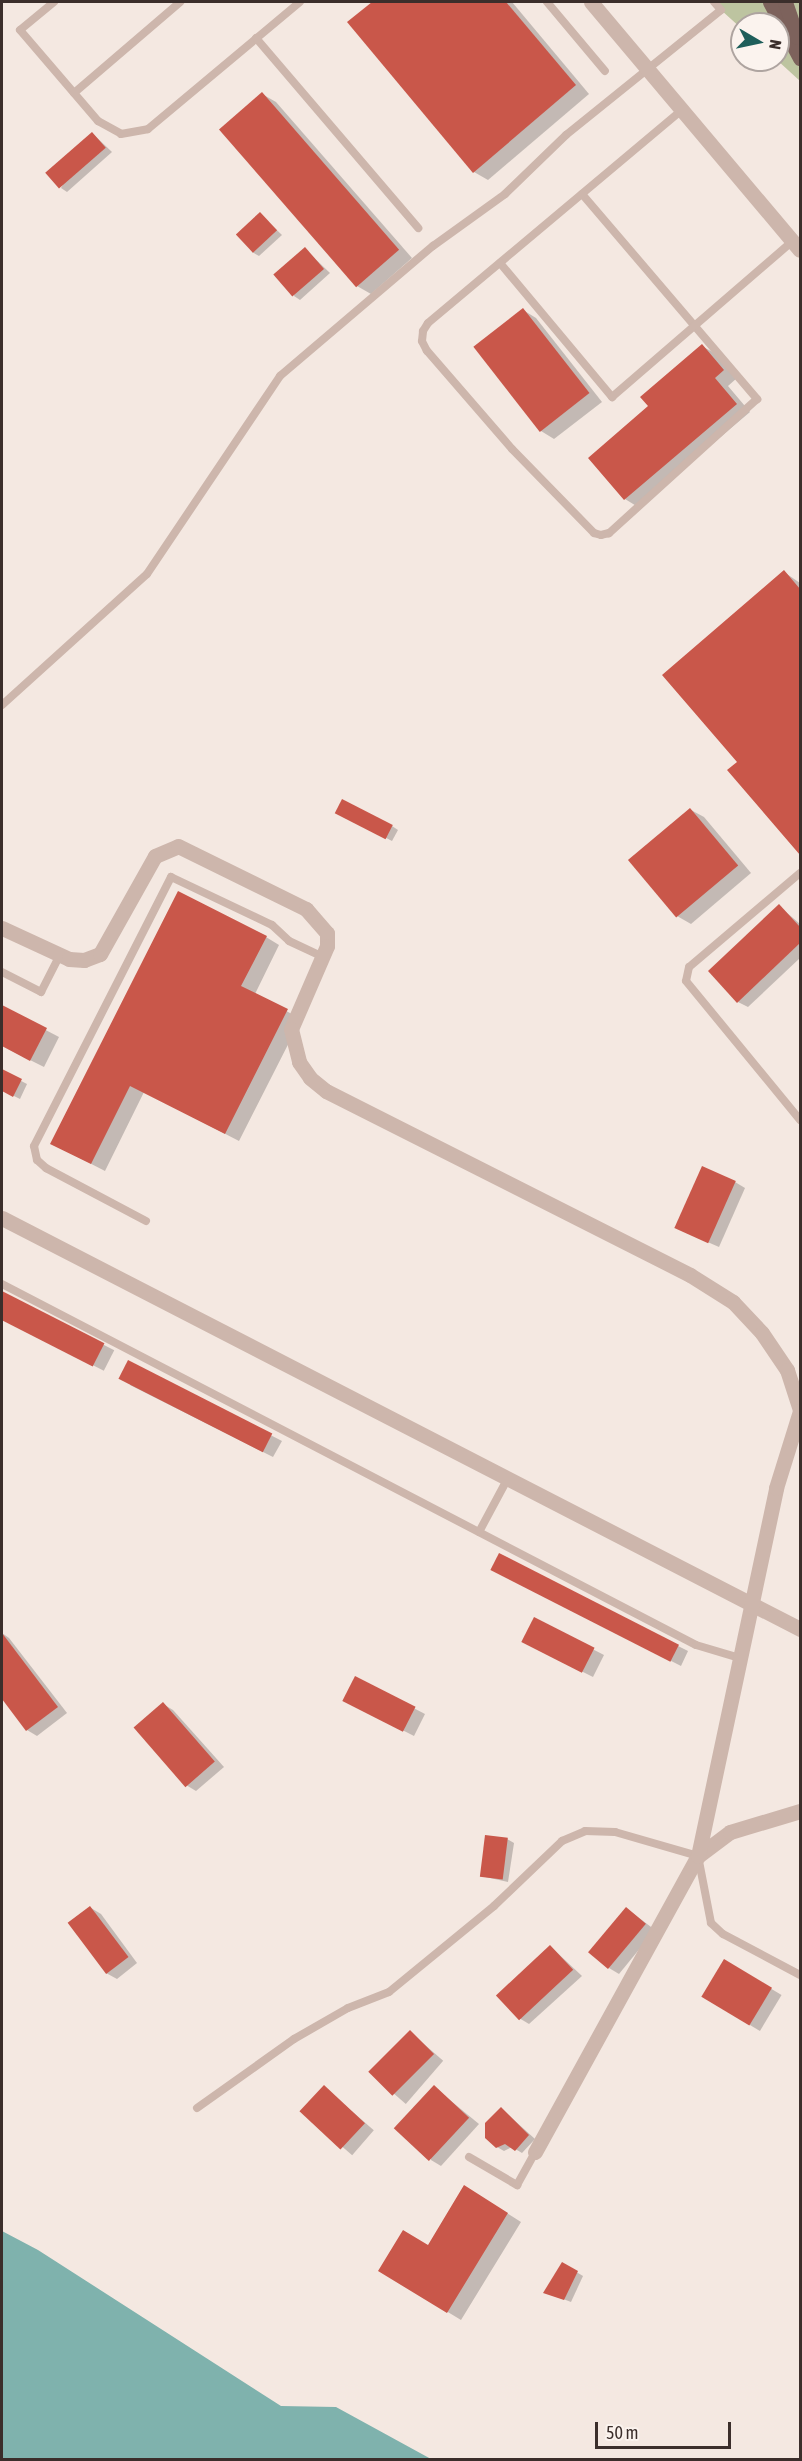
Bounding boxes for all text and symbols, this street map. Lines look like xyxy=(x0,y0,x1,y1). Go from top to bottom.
north arrow xyxy=(730,12,790,72)
text: N xyxy=(766,38,785,51)
scale bar xyxy=(598,2410,734,2448)
text: 50 m xyxy=(606,2422,638,2443)

